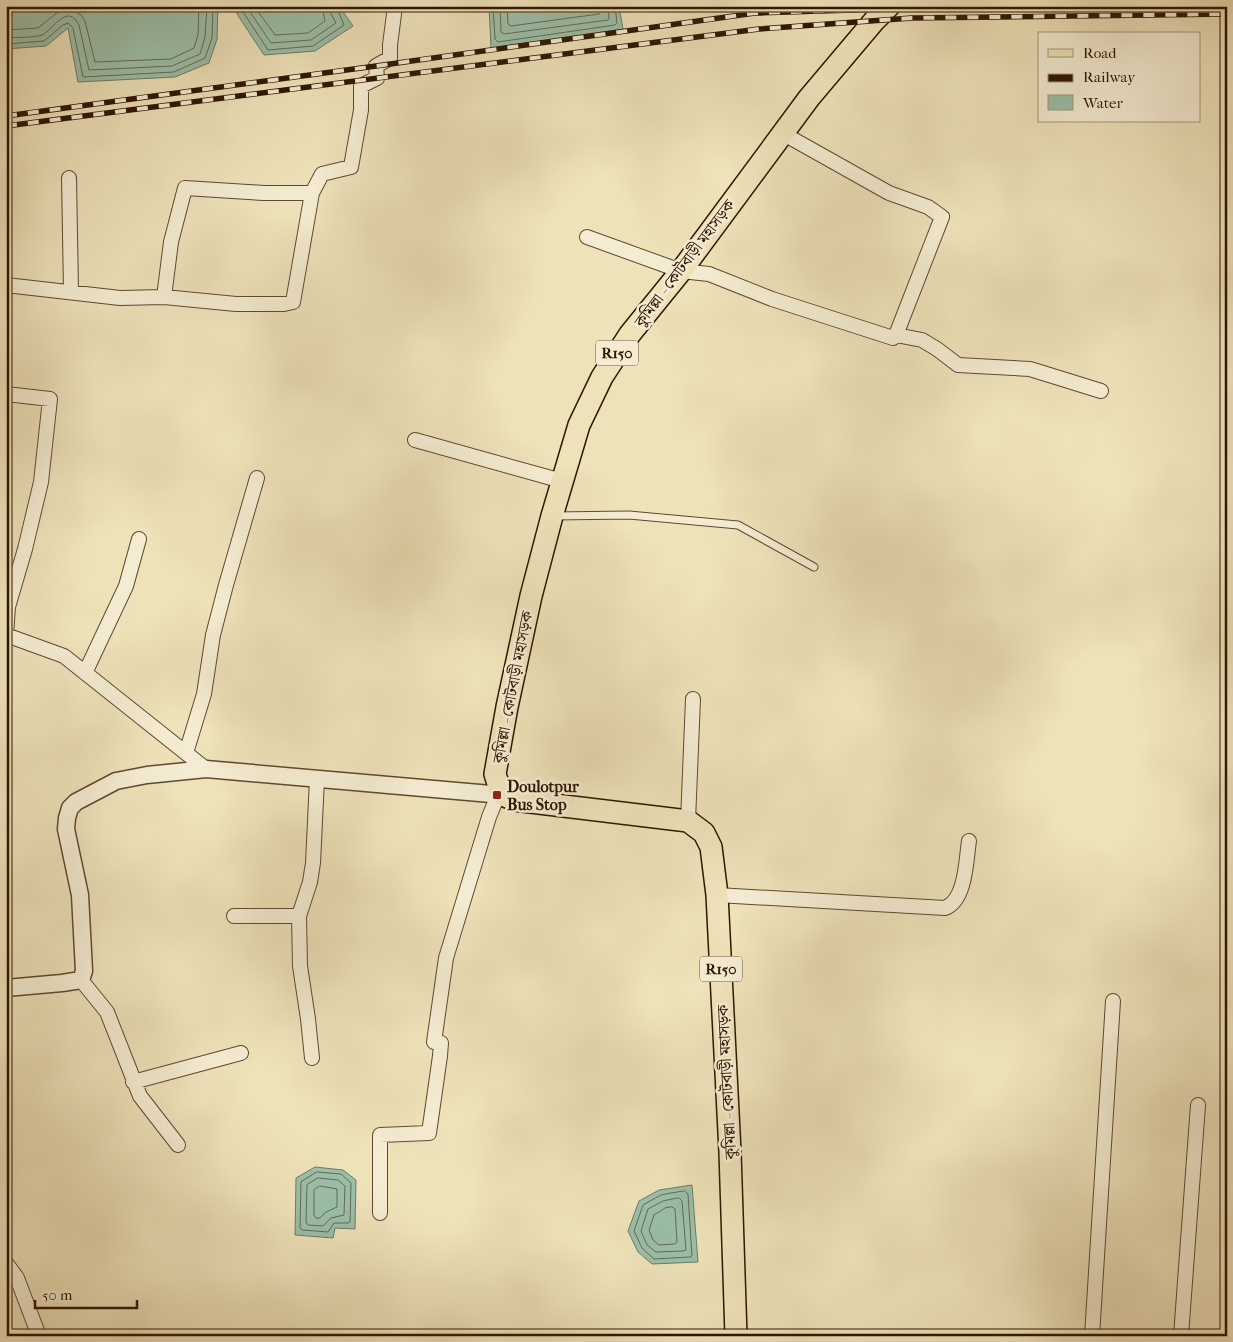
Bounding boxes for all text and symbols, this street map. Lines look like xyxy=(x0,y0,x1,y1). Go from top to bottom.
legend xyxy=(1038,32,1200,122)
text: Road xyxy=(1083,44,1117,62)
text: Railway xyxy=(1083,68,1136,86)
text: Water xyxy=(1082,94,1123,112)
street label: কুমিল্লা - কোটবাড়ী মহাসড়ক xyxy=(630,195,739,332)
road number: R150 xyxy=(596,340,638,366)
street label: কুমিল্লা - কোটবাড়ী মহাসড়ক xyxy=(488,609,537,766)
place label: Doulotpur Bus Stop xyxy=(507,777,580,815)
marker: Doulotpur Bus Stop xyxy=(491,789,503,801)
road number: R150 xyxy=(700,956,742,982)
street label: কুমিল্লা - কোটবাড়ী মহাসড়ক xyxy=(713,1004,741,1161)
scale bar xyxy=(35,1277,138,1309)
text: 50 m xyxy=(42,1286,73,1304)

